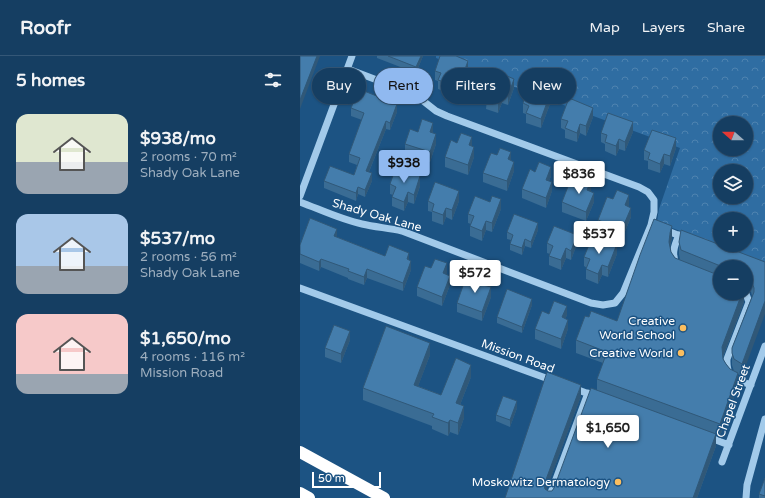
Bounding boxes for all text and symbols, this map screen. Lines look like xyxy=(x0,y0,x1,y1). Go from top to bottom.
text: Roofr xyxy=(20,17,71,39)
text: Map xyxy=(590,19,620,36)
text: Layers xyxy=(642,19,685,36)
text: Share xyxy=(707,19,745,36)
chip: Buy xyxy=(312,68,366,104)
chip: Rent xyxy=(374,68,433,104)
chip: Filters xyxy=(441,68,510,104)
chip: New xyxy=(518,68,576,104)
icon: filters xyxy=(262,69,284,91)
text: 5 homes xyxy=(16,70,85,91)
north arrow xyxy=(713,116,753,156)
map controls xyxy=(713,116,753,300)
text: $938/mo xyxy=(140,128,216,149)
icon: home xyxy=(48,130,96,178)
text: 2 rooms · 70 m² xyxy=(140,149,237,165)
pin: $938 xyxy=(380,150,428,184)
text: $938 xyxy=(388,155,420,171)
pin: $836 xyxy=(555,161,603,195)
button: layers xyxy=(713,164,753,204)
text: Shady Oak Lane xyxy=(140,165,240,181)
text: $836 xyxy=(563,166,595,182)
street label: Shady Oak Lane xyxy=(331,196,423,235)
button: + xyxy=(713,212,753,252)
pin: $537 xyxy=(575,221,623,255)
text: $537 xyxy=(583,226,615,242)
text: $537/mo xyxy=(140,228,215,249)
icon: home xyxy=(48,230,96,278)
text: 2 rooms · 56 m² xyxy=(140,249,237,265)
pin: $572 xyxy=(451,260,499,294)
button: − xyxy=(713,260,753,300)
text: Shady Oak Lane xyxy=(140,265,240,281)
text: $572 xyxy=(459,265,491,281)
place label: Creative World School xyxy=(599,314,675,342)
marker: Creative World School xyxy=(678,323,688,333)
text: $1,650/mo xyxy=(140,328,231,349)
icon: home xyxy=(48,330,96,378)
street label: Mission Road xyxy=(479,336,557,376)
place label: Creative World xyxy=(589,346,673,360)
marker: Creative World xyxy=(676,348,686,358)
text: 4 rooms · 116 m² xyxy=(140,349,245,365)
street label: Chapel Street xyxy=(713,362,753,440)
text: Mission Road xyxy=(140,365,223,381)
pin: $1,650 xyxy=(575,415,641,449)
text: $1,650 xyxy=(586,420,630,436)
scale bar xyxy=(312,470,381,489)
text: 50 m xyxy=(318,472,345,485)
place label: Moskowitz Dermatology xyxy=(472,475,611,489)
marker: Moskowitz Dermatology xyxy=(613,477,623,487)

